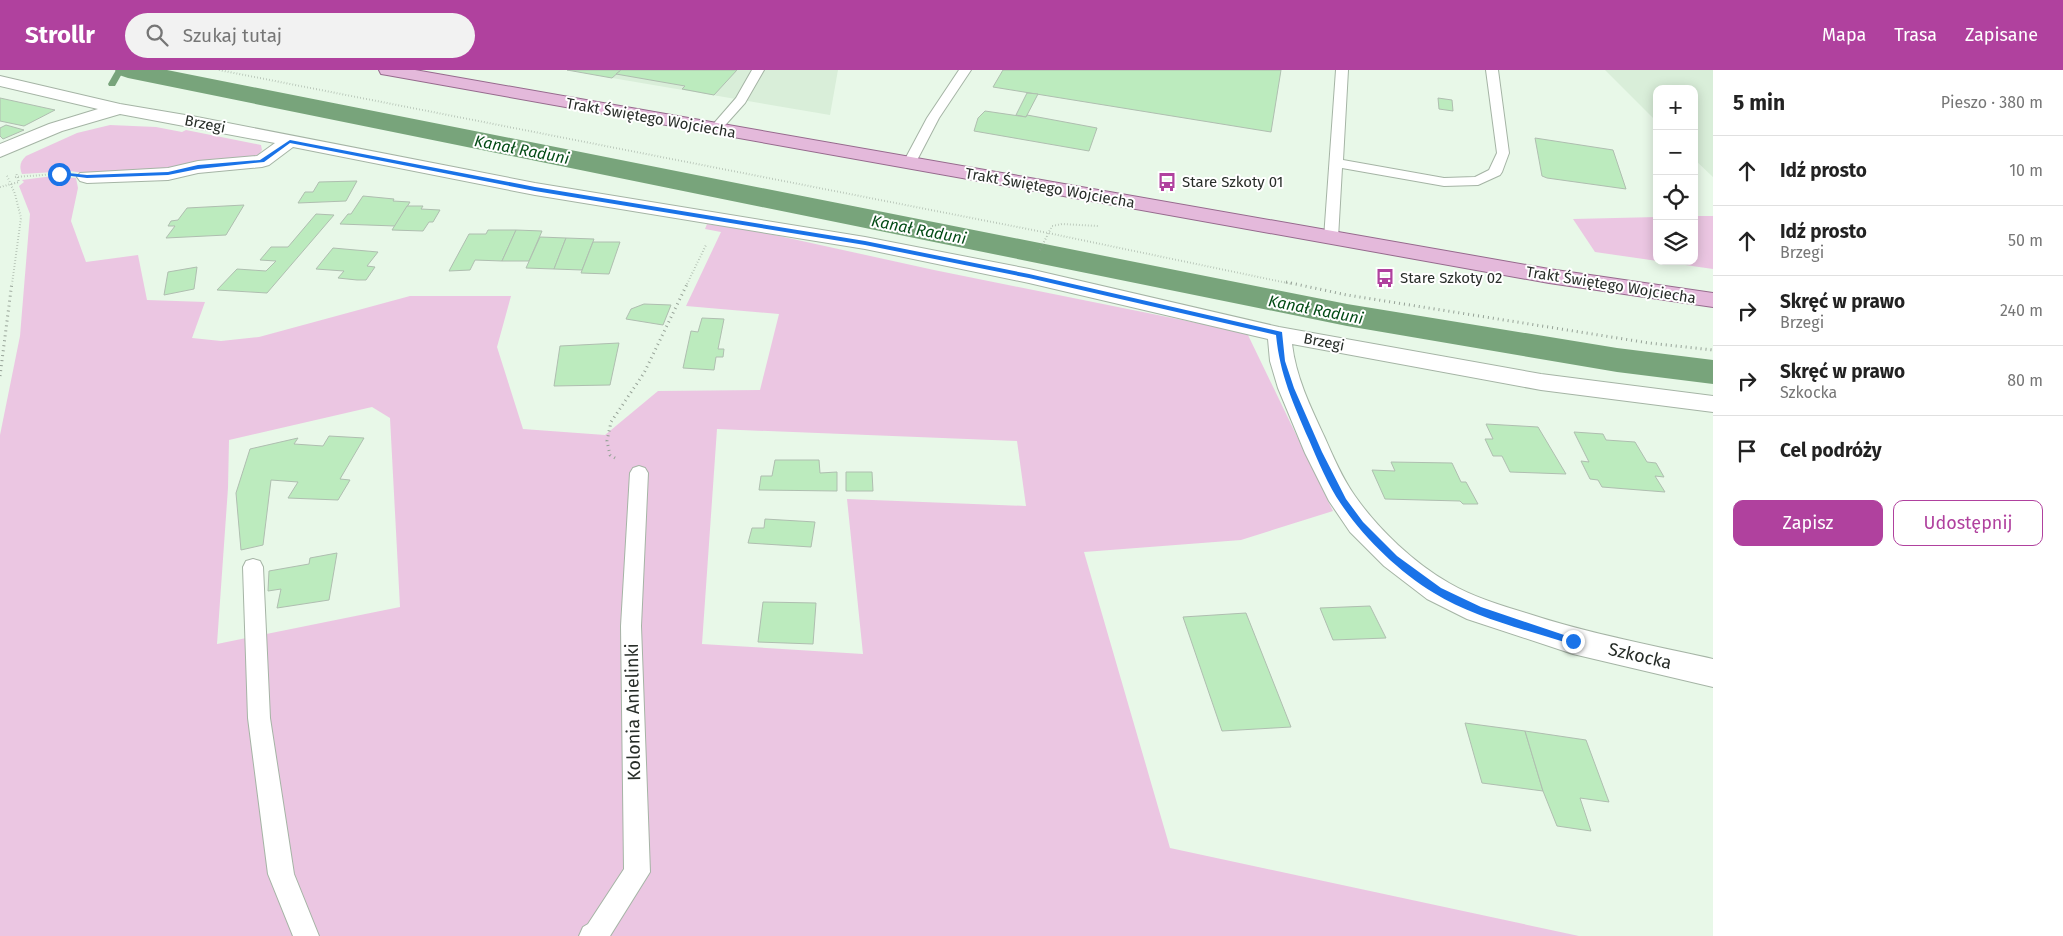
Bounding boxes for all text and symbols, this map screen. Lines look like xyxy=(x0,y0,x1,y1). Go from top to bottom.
search box xyxy=(125,13,475,58)
text: Strollr xyxy=(25,21,95,49)
icon: search xyxy=(143,21,171,49)
text: Szukaj tutaj xyxy=(183,24,282,47)
text: Mapa xyxy=(1822,24,1866,46)
text: Trasa xyxy=(1894,24,1937,46)
text: Zapisane xyxy=(1965,24,2038,46)
map controls xyxy=(1653,85,1698,265)
button: + xyxy=(1653,85,1698,130)
text: 5 min xyxy=(1733,90,1785,116)
text: Pieszo · 380 m xyxy=(1941,93,2043,112)
street label: Trakt Świętego Wojciecha xyxy=(565,94,737,142)
street label: Brzegi xyxy=(183,111,227,137)
button: − xyxy=(1653,130,1698,175)
water label: Kanał Raduni xyxy=(473,131,571,168)
icon: ahead xyxy=(1733,157,1761,185)
text: Idź prosto xyxy=(1780,159,1867,182)
text: 10 m xyxy=(2009,161,2043,180)
route start xyxy=(48,163,71,186)
street label: Trakt Świętego Wojciecha xyxy=(964,164,1136,212)
bus stop icon: Stare Szkoty 01 xyxy=(1156,171,1178,193)
place label: Stare Szkoty 01 xyxy=(1182,173,1283,191)
button: locate xyxy=(1653,175,1698,220)
water label: Kanał Raduni xyxy=(870,211,968,248)
button: layers xyxy=(1653,220,1698,265)
text: Idź prosto xyxy=(1780,220,1867,243)
icon: ahead xyxy=(1733,227,1761,255)
text: 50 m xyxy=(2008,231,2043,250)
text: Brzegi xyxy=(1780,243,1824,262)
street label: Trakt Świętego Wojciecha xyxy=(1525,263,1697,307)
bus stop icon: Stare Szkoty 02 xyxy=(1374,267,1396,289)
place label: Stare Szkoty 02 xyxy=(1400,269,1502,287)
text: Skręć w prawo xyxy=(1780,290,1905,313)
water label: Kanał Raduni xyxy=(1267,291,1365,328)
icon: right xyxy=(1733,297,1761,325)
text: 240 m xyxy=(2000,301,2043,320)
text: Brzegi xyxy=(1780,313,1824,332)
street label: Brzegi xyxy=(1302,329,1346,355)
text: Skręć w prawo xyxy=(1780,360,1905,383)
icon: right xyxy=(1733,367,1761,395)
text: 80 m xyxy=(2007,371,2043,390)
text: Szkocka xyxy=(1780,383,1837,402)
icon: arrive xyxy=(1733,437,1761,465)
text: Cel podróży xyxy=(1780,439,1882,462)
button: Zapisz xyxy=(1733,500,1883,546)
button: Udostępnij xyxy=(1893,500,2043,546)
route end xyxy=(1562,630,1585,653)
street label: Szkocka xyxy=(1606,638,1674,674)
street label: Kolonia Anielinki xyxy=(621,643,645,781)

